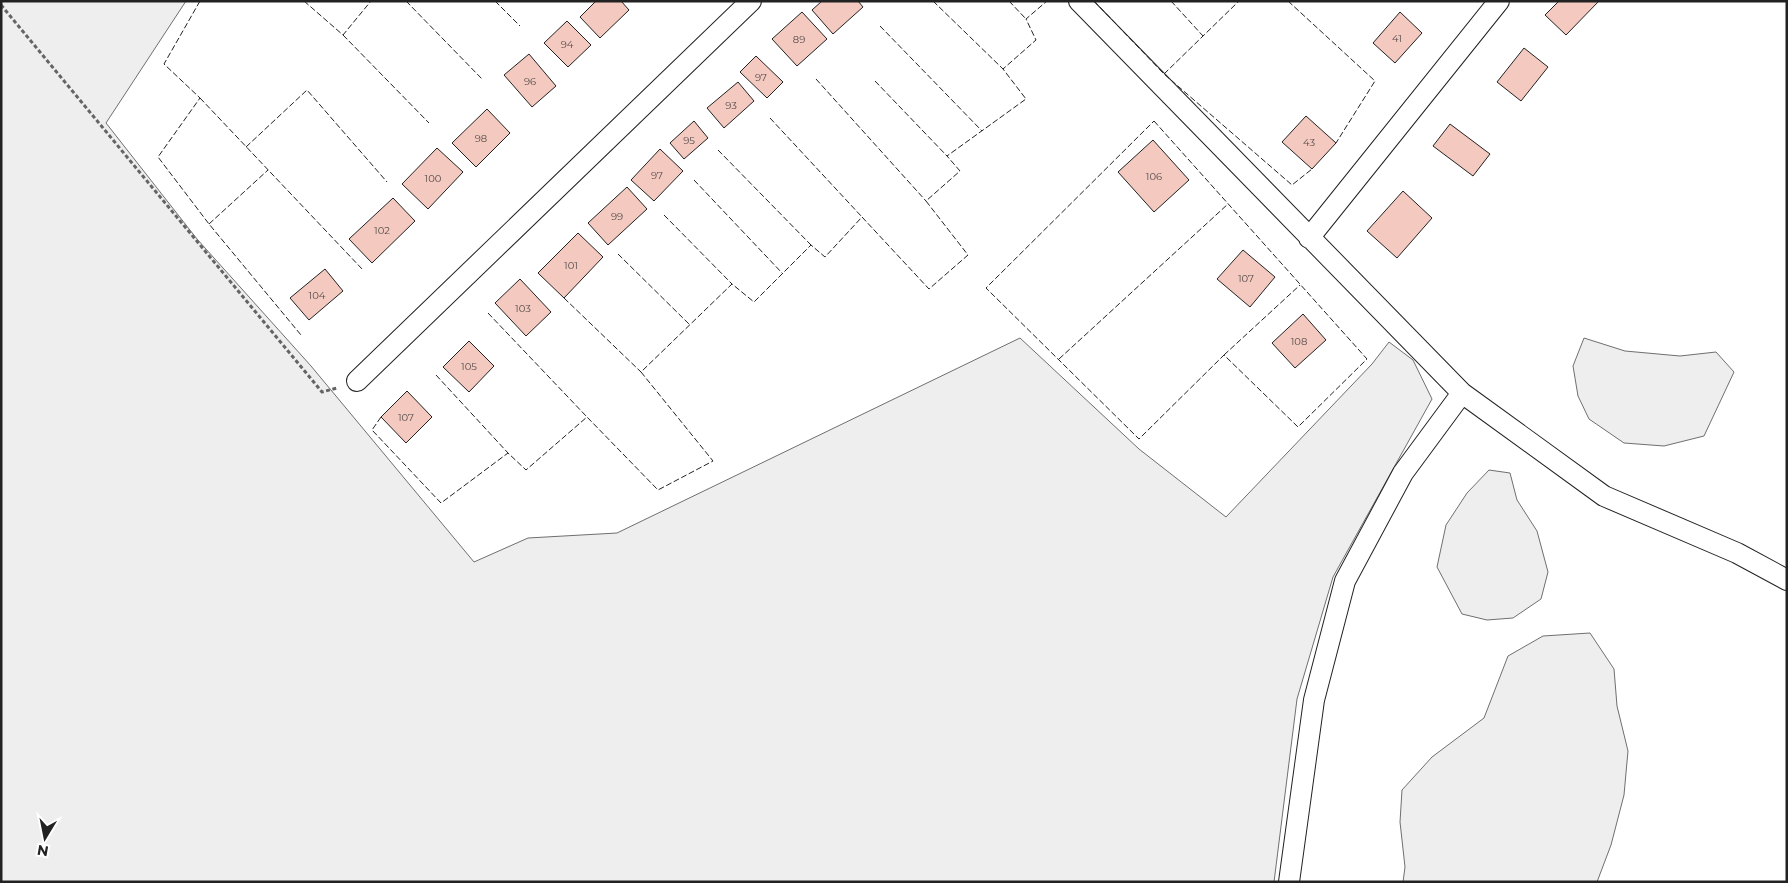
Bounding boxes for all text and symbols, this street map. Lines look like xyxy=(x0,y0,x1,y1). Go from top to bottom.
house number: 41 xyxy=(1392,32,1402,45)
house number: 89 xyxy=(793,33,805,46)
house number: 94 xyxy=(561,38,574,51)
house number: 97 xyxy=(755,71,767,84)
house number: 96 xyxy=(524,75,536,88)
house number: 93 xyxy=(725,99,737,112)
house number: 98 xyxy=(475,132,487,145)
house number: 95 xyxy=(683,134,695,147)
house number: 43 xyxy=(1303,136,1315,149)
house number: 97 xyxy=(651,169,663,182)
house number: 106 xyxy=(1146,170,1162,183)
house number: 100 xyxy=(425,172,442,185)
house number: 99 xyxy=(611,210,623,223)
house number: 102 xyxy=(374,224,390,237)
house number: 101 xyxy=(564,259,578,272)
house number: 107 xyxy=(1238,272,1254,285)
house number: 104 xyxy=(309,289,326,302)
house number: 103 xyxy=(515,302,531,315)
house number: 108 xyxy=(1291,335,1307,348)
house number: 105 xyxy=(461,360,477,373)
house number: 107 xyxy=(398,411,414,424)
north arrow xyxy=(20,813,70,863)
text: N xyxy=(36,841,50,861)

